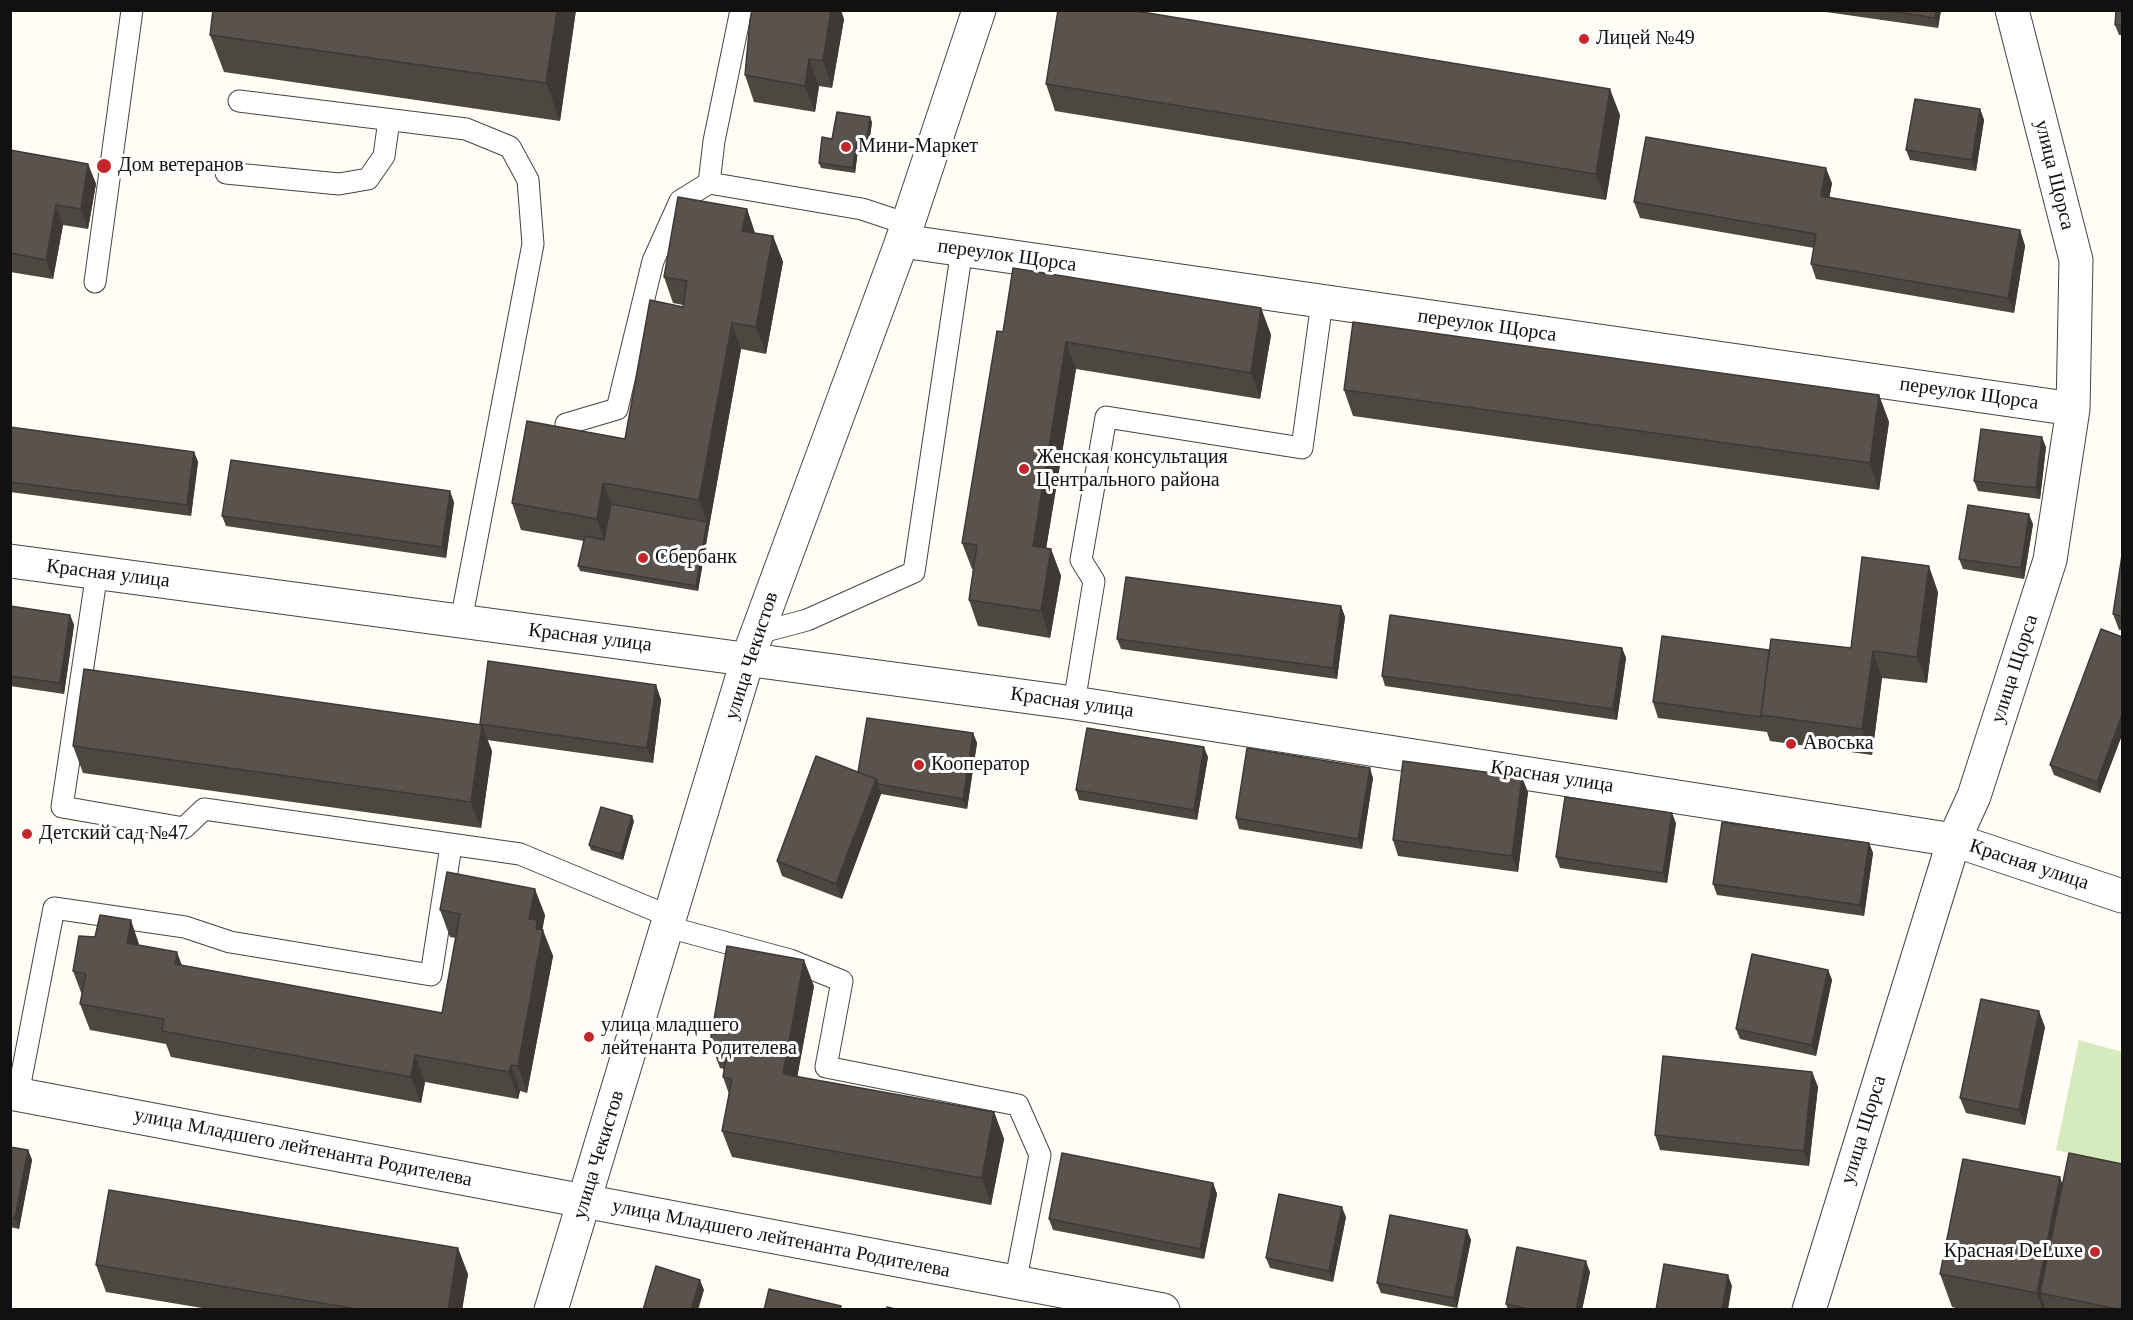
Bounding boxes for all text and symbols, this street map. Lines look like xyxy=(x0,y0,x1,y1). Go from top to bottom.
place label: Лицей №49 xyxy=(1596,27,1695,51)
marker: Лицей №49 xyxy=(1577,32,1591,46)
street label: улица Щорса xyxy=(2029,117,2079,233)
place label: Мини-Маркет xyxy=(858,135,978,159)
marker: Мини-Маркет xyxy=(839,140,853,154)
place label: Дом ветеранов xyxy=(118,154,244,178)
marker: Дом ветеранов xyxy=(95,157,113,175)
street label: переулок Щорса xyxy=(936,234,1078,278)
street label: переулок Щорса xyxy=(1416,304,1558,348)
street label: переулок Щорса xyxy=(1898,372,2040,416)
place label: Женская консультация Центрального района xyxy=(1036,446,1228,493)
marker: Женская консультация Центрального района xyxy=(1017,462,1031,476)
place label: Сбербанк xyxy=(655,546,737,570)
marker: Сбербанк xyxy=(636,551,650,565)
street label: Красная улица xyxy=(45,555,171,593)
street label: улица Чекистов xyxy=(720,589,784,723)
street label: улица Щорса xyxy=(1986,612,2044,726)
street label: Красная улица xyxy=(527,619,653,657)
street label: Красная улица xyxy=(1009,682,1135,724)
place label: Авоська xyxy=(1803,732,1874,756)
marker: Авоська xyxy=(1784,737,1798,751)
place label: Кооператор xyxy=(931,753,1030,777)
street label: Красная улица xyxy=(1489,755,1615,799)
marker: Кооператор xyxy=(912,758,926,772)
place label: Детский сад №47 xyxy=(39,822,188,846)
marker: Детский сад №47 xyxy=(20,827,34,841)
street label: Красная улица xyxy=(1966,834,2092,896)
place label: улица младшего лейтенанта Родителева xyxy=(601,1014,797,1061)
marker: улица младшего лейтенанта Родителева xyxy=(582,1030,596,1044)
street label: улица Щорса xyxy=(1836,1073,1892,1187)
street label: улица Чекистов xyxy=(568,1088,630,1222)
street label: улица Младшего лейтенанта Родителева xyxy=(132,1103,474,1193)
street label: улица Младшего лейтенанта Родителева xyxy=(610,1194,952,1284)
place label: Красная DeLuxe xyxy=(1944,1240,2083,1264)
marker: Красная DeLuxe xyxy=(2088,1245,2102,1259)

